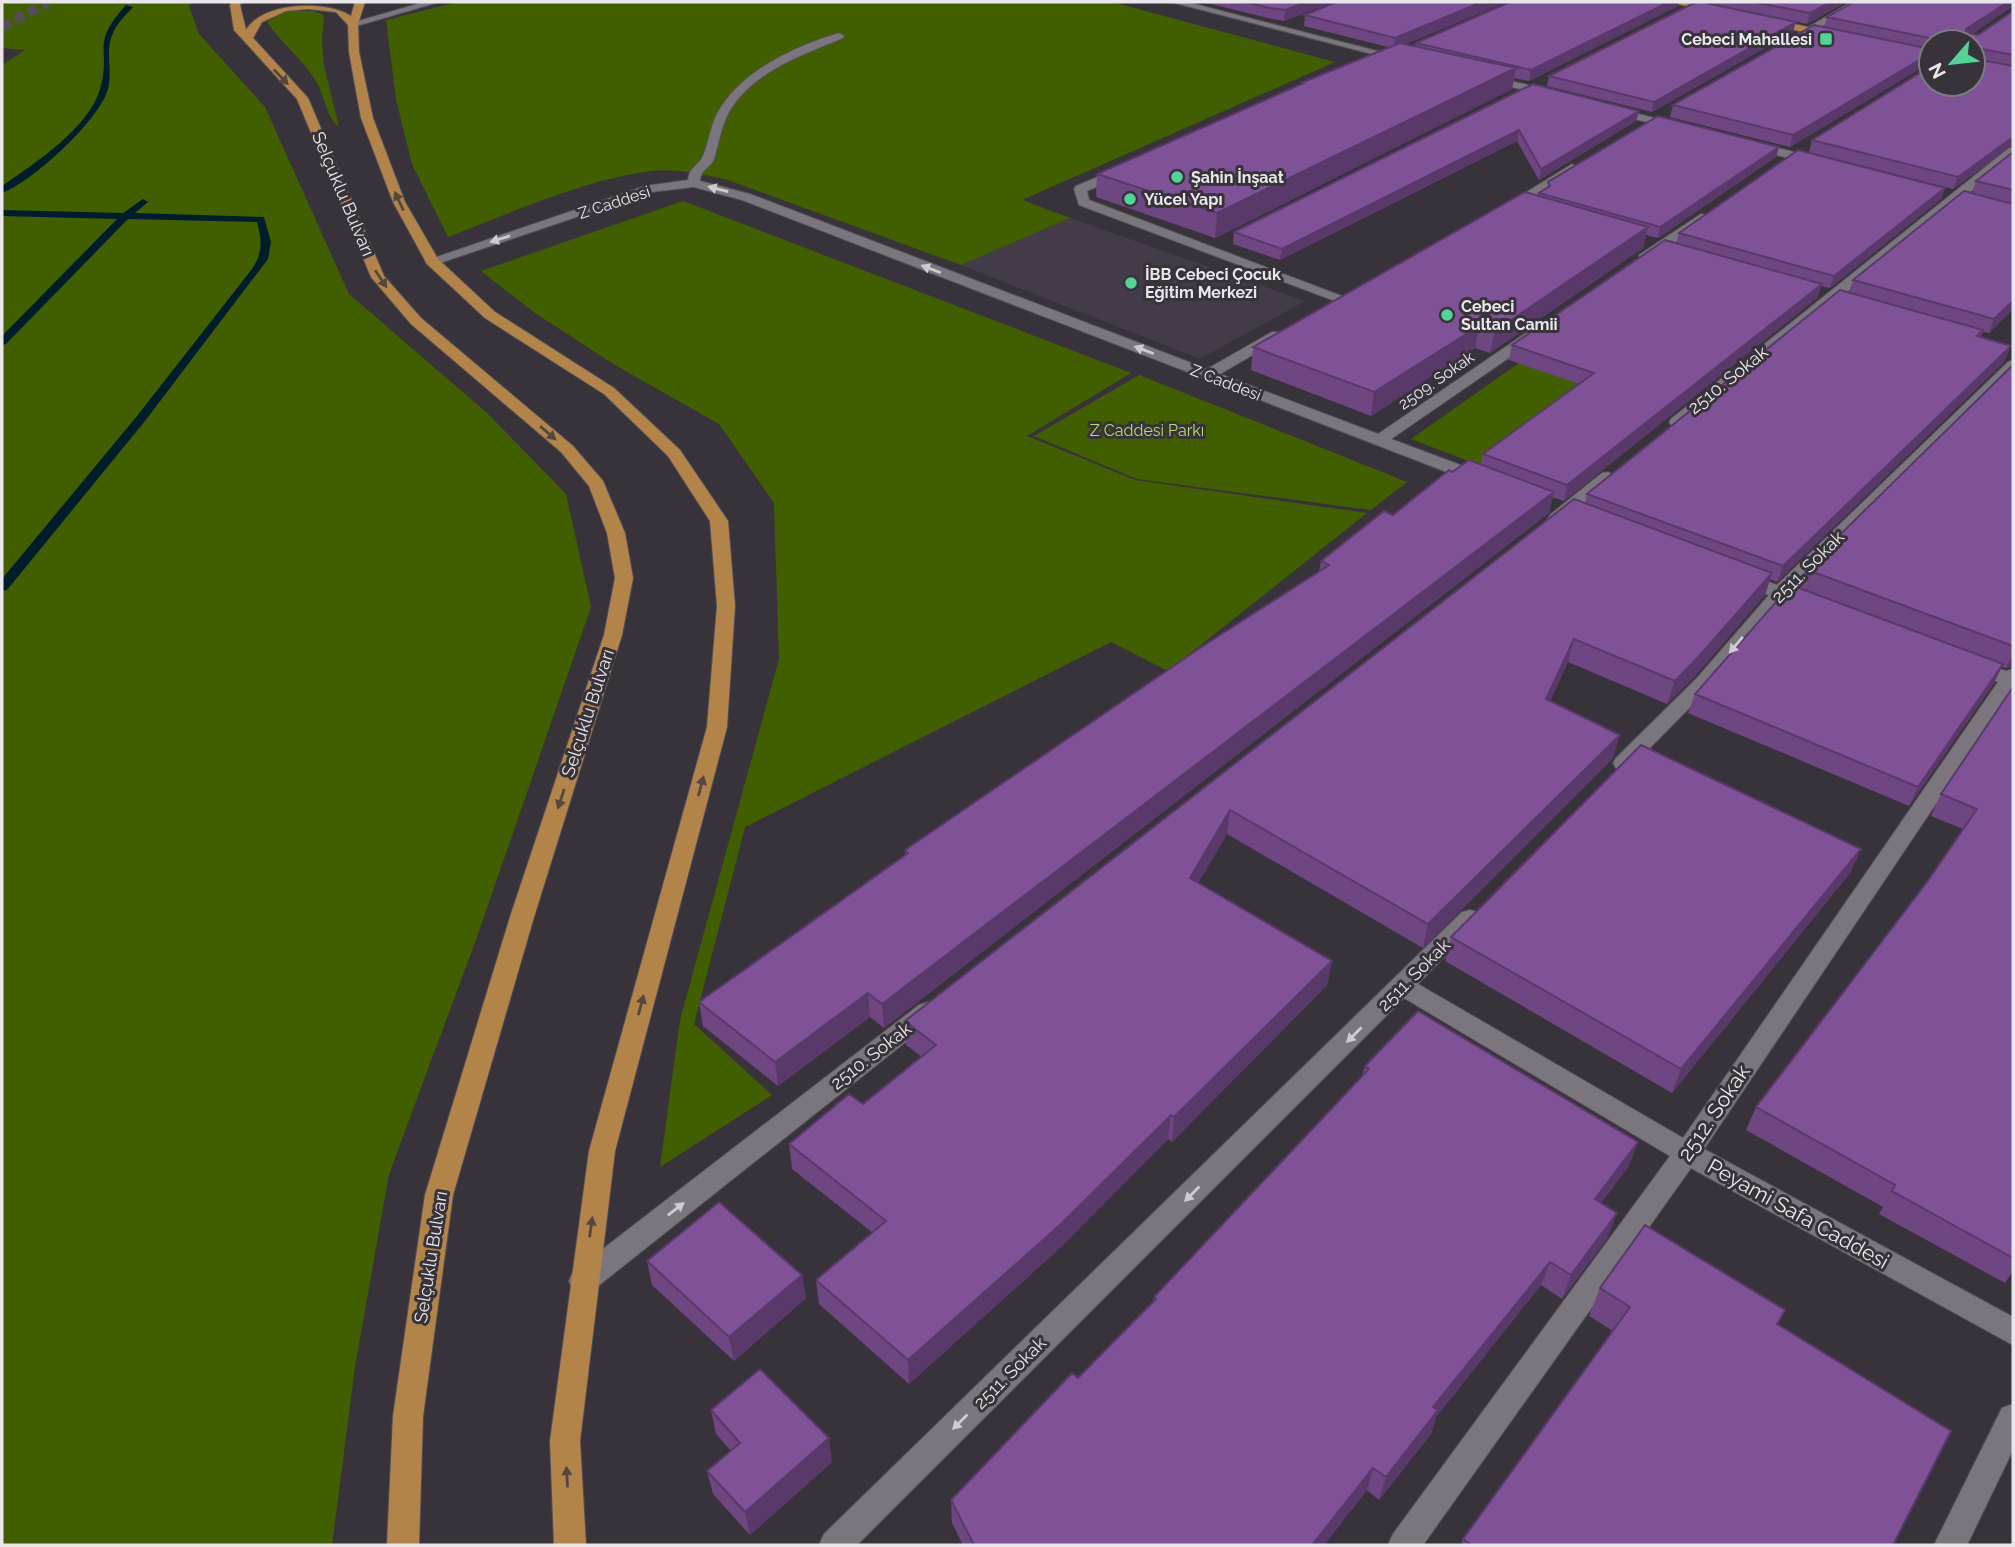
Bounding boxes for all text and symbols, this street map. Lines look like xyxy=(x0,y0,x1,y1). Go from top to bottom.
north arrow xyxy=(1917,28,1987,98)
place label: Cebeci Mahallesi xyxy=(1681,30,1812,49)
marker: Cebeci Mahallesi xyxy=(1818,31,1834,47)
text: N xyxy=(1924,59,1950,83)
one-way arrow xyxy=(273,68,289,85)
street label: Selçuklu Bulvarı xyxy=(308,128,379,259)
place label: Şahin İnşaat xyxy=(1191,167,1284,187)
marker: Şahin İnşaat xyxy=(1169,169,1185,185)
street label: Z Caddesi xyxy=(576,182,652,223)
one-way arrow xyxy=(707,183,729,194)
place label: Yücel Yapı xyxy=(1144,190,1222,209)
one-way arrow xyxy=(394,191,405,211)
marker: Yücel Yapı xyxy=(1122,191,1138,207)
one-way arrow xyxy=(490,235,511,245)
one-way arrow xyxy=(921,263,942,274)
place label: İBB Cebeci Çocuk Eğitim Merkezi xyxy=(1145,264,1281,302)
one-way arrow xyxy=(375,269,388,289)
marker: İBB Cebeci Çocuk Eğitim Merkezi xyxy=(1123,275,1139,291)
place label: Cebeci Sultan Camii xyxy=(1461,297,1558,334)
marker: Cebeci Sultan Camii xyxy=(1439,307,1455,323)
street label: 2510. Sokak xyxy=(1684,341,1772,418)
one-way arrow xyxy=(1133,345,1154,356)
street label: 2509. Sokak xyxy=(1395,347,1478,413)
street label: Z Caddesi xyxy=(1188,360,1264,405)
park label: Z Caddesi Parkı xyxy=(1090,421,1204,440)
one-way arrow xyxy=(539,425,556,440)
street label: 2511. Sokak xyxy=(1767,526,1848,607)
one-way arrow xyxy=(1729,636,1744,653)
street label: Selçuklu Bulvarı xyxy=(557,646,618,780)
one-way arrow xyxy=(696,774,707,796)
one-way arrow xyxy=(555,788,565,809)
street label: 2511. Sokak xyxy=(1373,934,1454,1015)
one-way arrow xyxy=(636,994,647,1016)
street label: 2510. Sokak xyxy=(826,1017,915,1094)
one-way arrow xyxy=(1346,1026,1363,1042)
street label: 2512. Sokak xyxy=(1672,1060,1755,1166)
street label: Peyami Safa Caddesi xyxy=(1703,1153,1893,1274)
one-way arrow xyxy=(1183,1186,1200,1203)
street label: Selçuklu Bulvarı xyxy=(410,1189,451,1324)
one-way arrow xyxy=(667,1202,684,1217)
one-way arrow xyxy=(586,1216,597,1238)
street label: 2511. Sokak xyxy=(969,1332,1050,1413)
one-way arrow xyxy=(951,1414,968,1431)
one-way arrow xyxy=(561,1466,572,1488)

